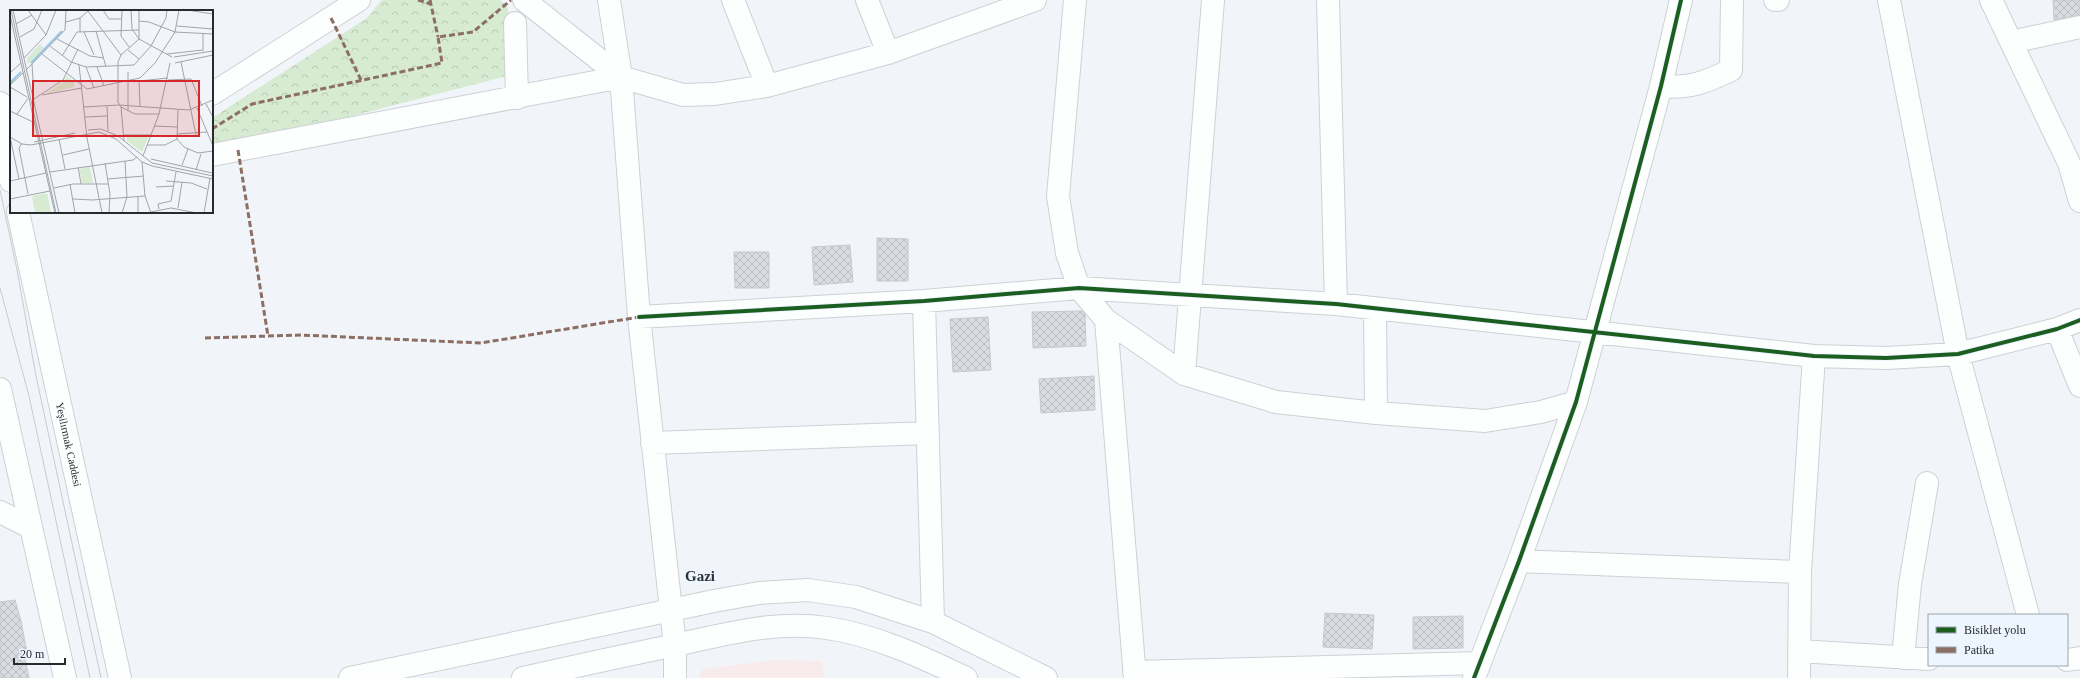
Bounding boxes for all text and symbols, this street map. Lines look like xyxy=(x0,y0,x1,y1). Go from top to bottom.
inset map xyxy=(10,10,213,213)
street label: Yeşilırmak Caddesi xyxy=(54,401,84,488)
district label: Gazi xyxy=(685,568,715,584)
legend xyxy=(1928,614,2068,666)
text: Bisiklet yolu xyxy=(1964,623,2026,637)
scale bar xyxy=(14,640,65,666)
text: Patika xyxy=(1964,643,1995,657)
text: 20 m xyxy=(20,647,45,661)

